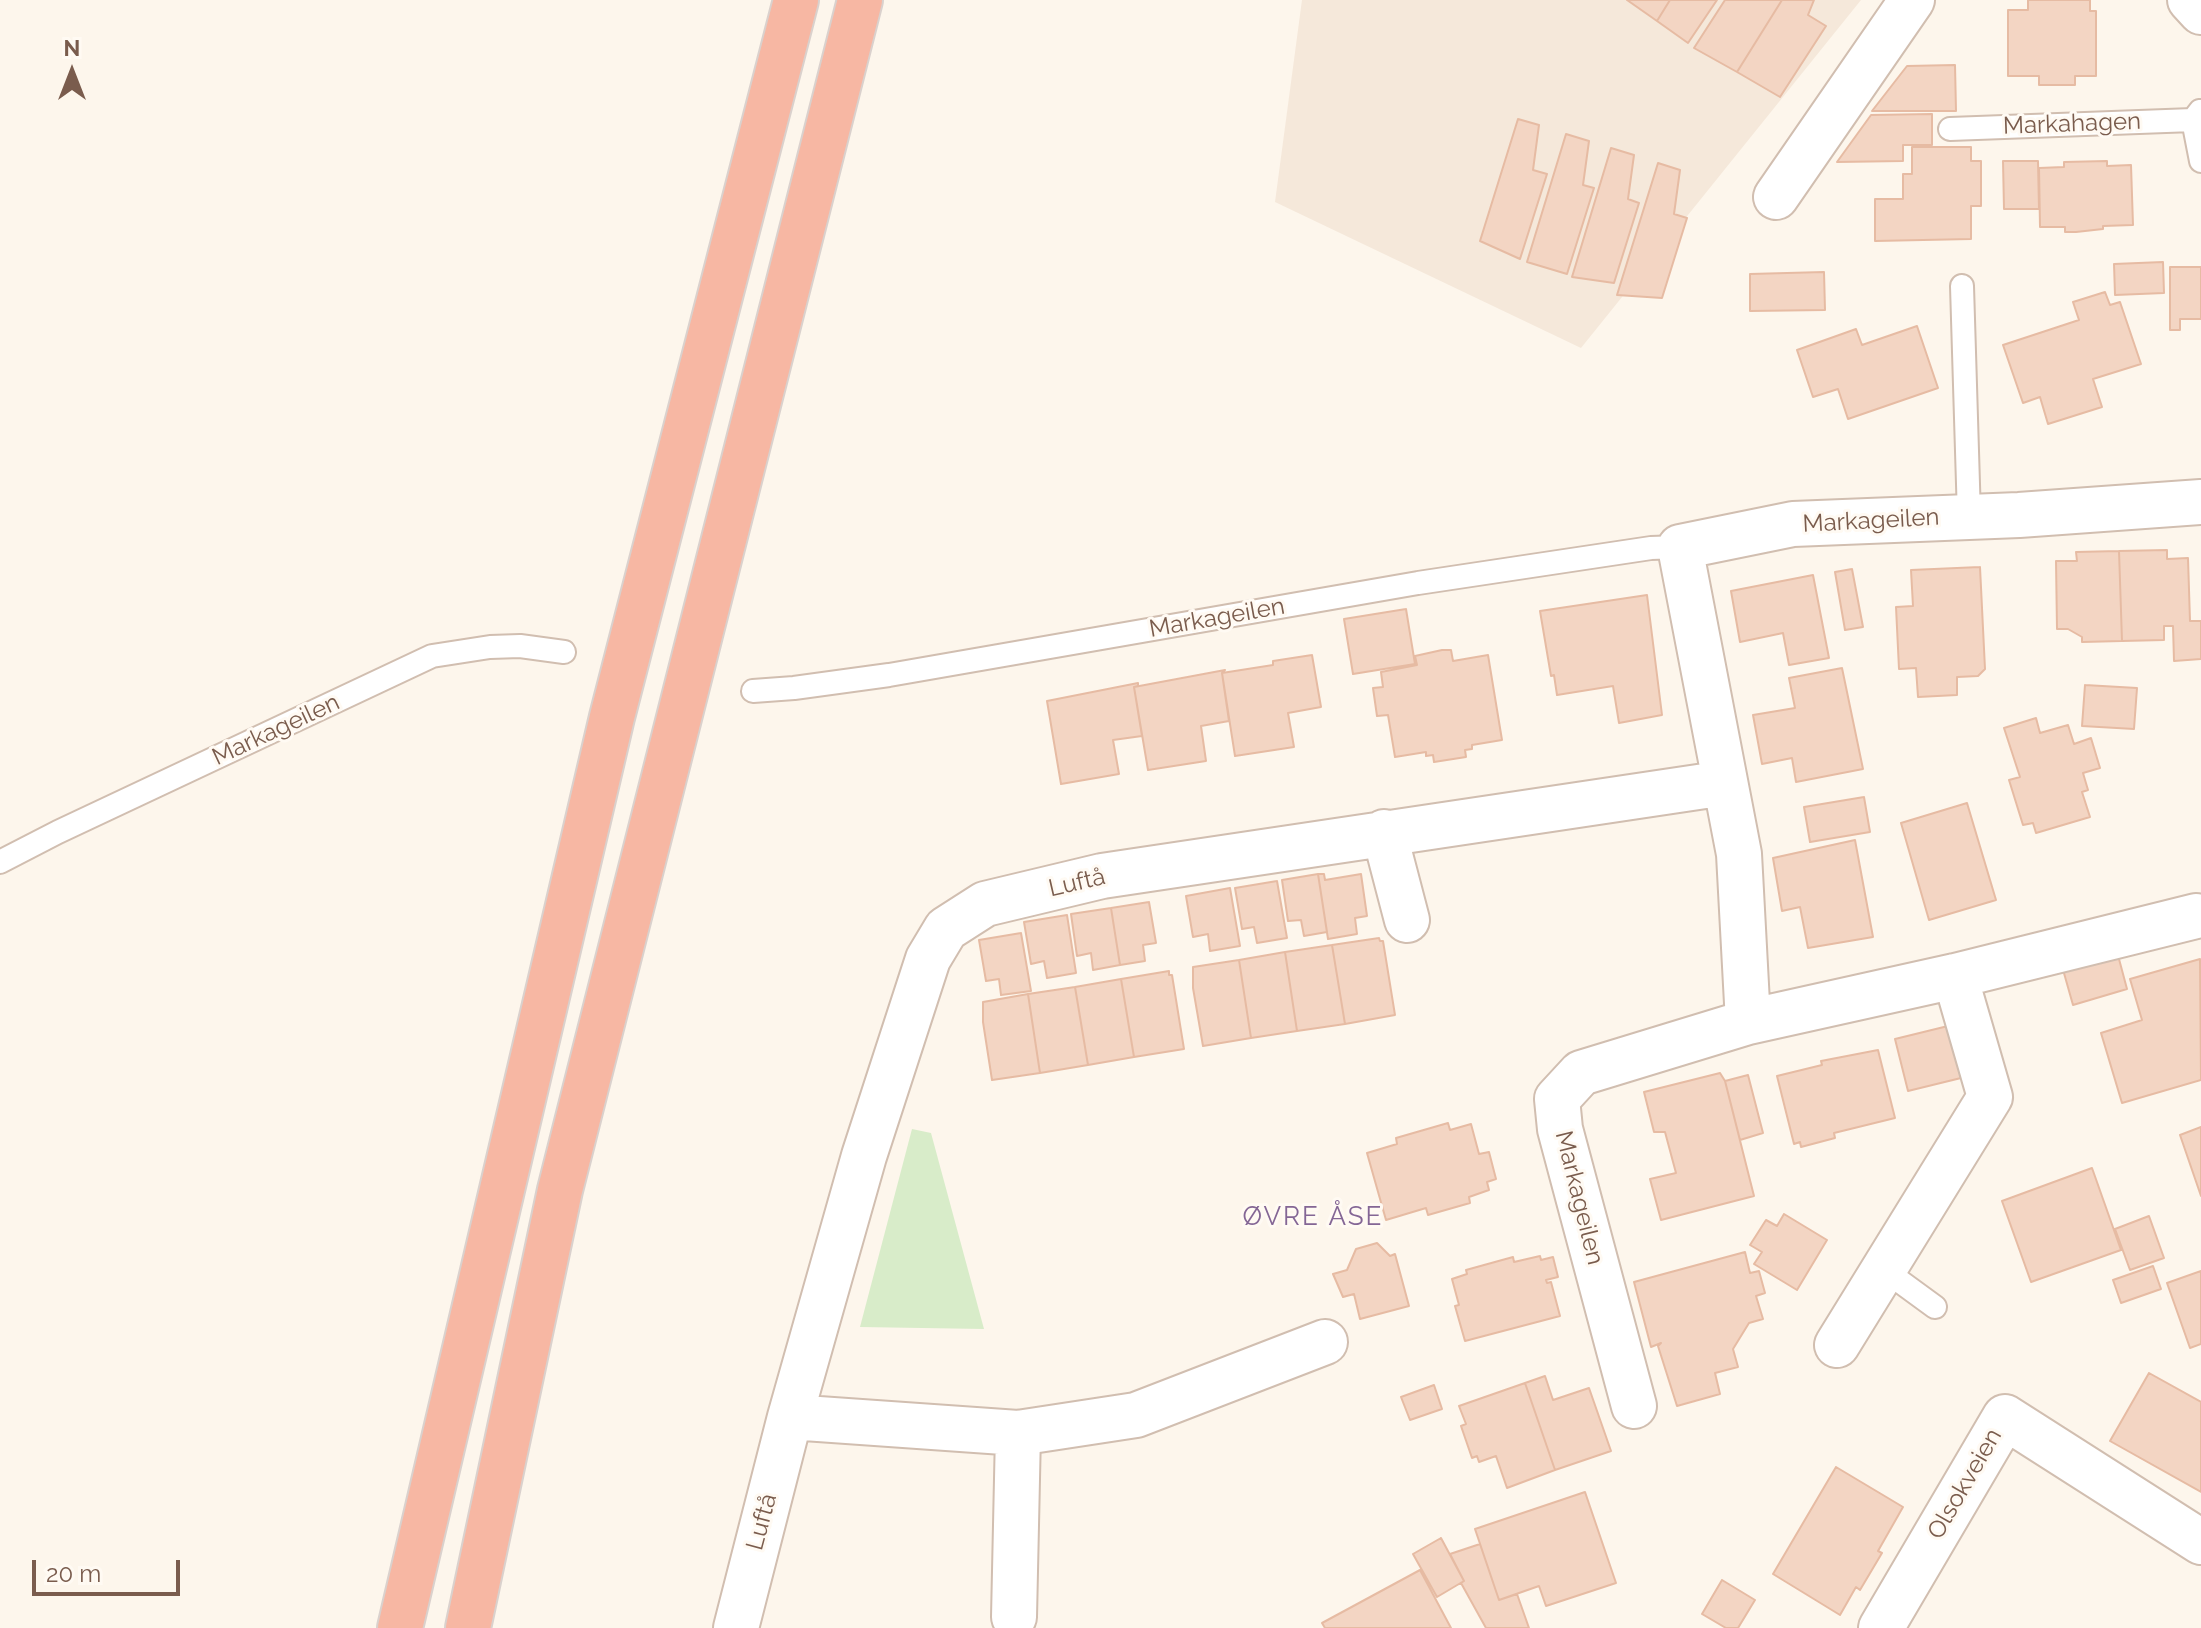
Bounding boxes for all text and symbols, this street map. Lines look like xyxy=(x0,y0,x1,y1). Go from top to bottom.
north arrow xyxy=(32,32,112,112)
text: N xyxy=(64,35,80,61)
street label: Markahagen xyxy=(2002,107,2142,141)
street label: Markageilen xyxy=(1802,503,1940,539)
street label: Markageilen xyxy=(1147,592,1287,644)
street label: Markageilen xyxy=(208,688,344,772)
street label: Luftå xyxy=(1046,863,1108,903)
street label: Markageilen xyxy=(1548,1128,1610,1268)
district label: ØVRE ÅSE xyxy=(1243,1201,1383,1233)
street label: Olsokveien xyxy=(1922,1424,2008,1544)
street label: Luftå xyxy=(741,1491,783,1553)
scale bar xyxy=(36,1544,184,1594)
text: 20 m xyxy=(46,1559,101,1588)

